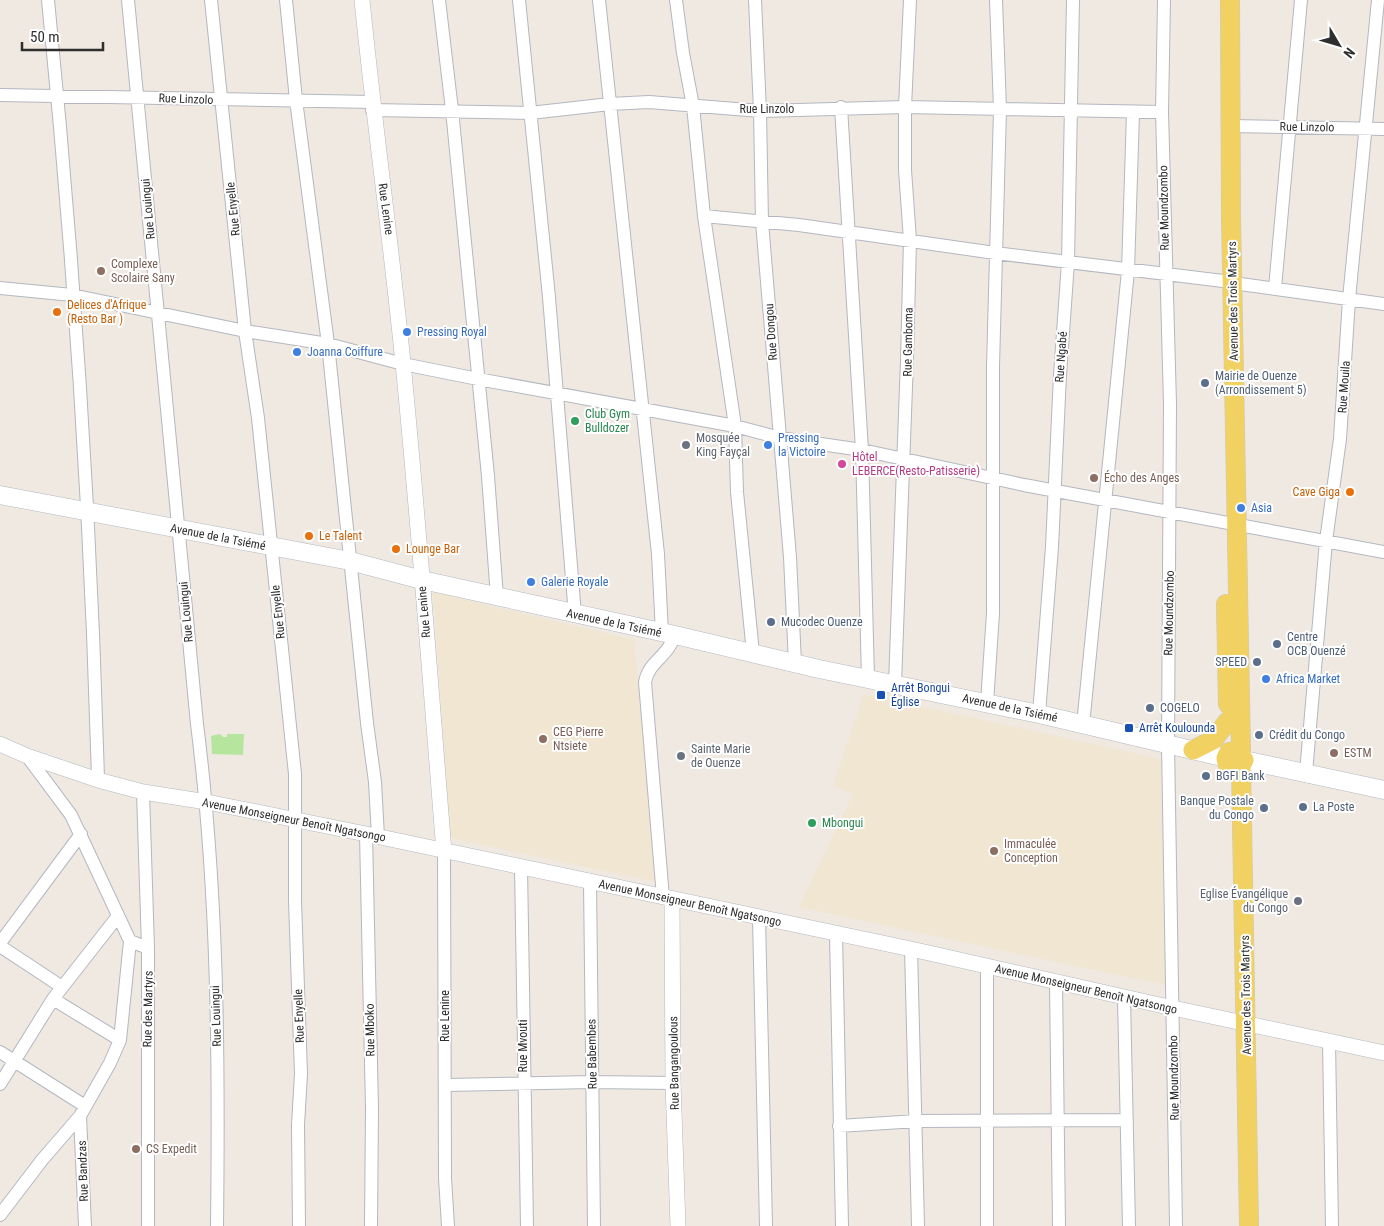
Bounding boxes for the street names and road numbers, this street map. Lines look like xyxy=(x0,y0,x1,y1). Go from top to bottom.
street label: Rue Linzolo xyxy=(158,91,214,107)
street label: Rue Linzolo xyxy=(740,102,794,116)
street label: Rue Linzolo xyxy=(1279,120,1335,134)
street label: Rue Moundzombo xyxy=(1156,165,1172,251)
street label: Rue Louingui xyxy=(138,178,158,240)
street label: Rue Enyelle xyxy=(223,181,243,237)
street label: Rue Lenine xyxy=(375,182,397,236)
street label: Avenue des Trois Martyrs xyxy=(1225,241,1241,361)
street label: Rue Dongou xyxy=(762,303,780,361)
street label: Rue Gamboma xyxy=(900,307,916,377)
street label: Rue Ngabé xyxy=(1052,331,1070,383)
street label: Rue Mouila xyxy=(1335,360,1353,414)
street label: Avenue de la Tsiémé xyxy=(169,521,267,553)
street label: Rue Moundzombo xyxy=(1161,570,1177,656)
street label: Rue Louingui xyxy=(176,581,196,643)
street label: Rue Enyelle xyxy=(268,584,288,640)
street label: Rue Lenine xyxy=(415,585,433,638)
street label: Avenue de la Tsiémé xyxy=(565,606,663,640)
street label: Avenue de la Tsiémé xyxy=(961,691,1059,725)
street label: Avenue Monseigneur Benoît Ngatsongo xyxy=(201,795,387,845)
street label: Avenue Monseigneur Benoît Ngatsongo xyxy=(597,877,783,929)
street label: Avenue des Trois Martyrs xyxy=(1238,935,1254,1055)
street label: Avenue Monseigneur Benoît Ngatsongo xyxy=(993,961,1179,1017)
street label: Rue des Martyrs xyxy=(140,970,156,1048)
street label: Rue Louingui xyxy=(208,985,224,1047)
street label: Rue Enyelle xyxy=(291,988,307,1043)
street label: Rue Lenine xyxy=(438,990,452,1042)
street label: Rue Mboko xyxy=(363,1003,377,1057)
street label: Rue Bangangoulous xyxy=(666,1016,682,1110)
street label: Rue Babembes xyxy=(584,1019,600,1089)
street label: Rue Mvouti xyxy=(516,1020,530,1072)
street label: Rue Moundzombo xyxy=(1166,1035,1182,1121)
street label: Rue Bandzas xyxy=(75,1140,91,1202)

